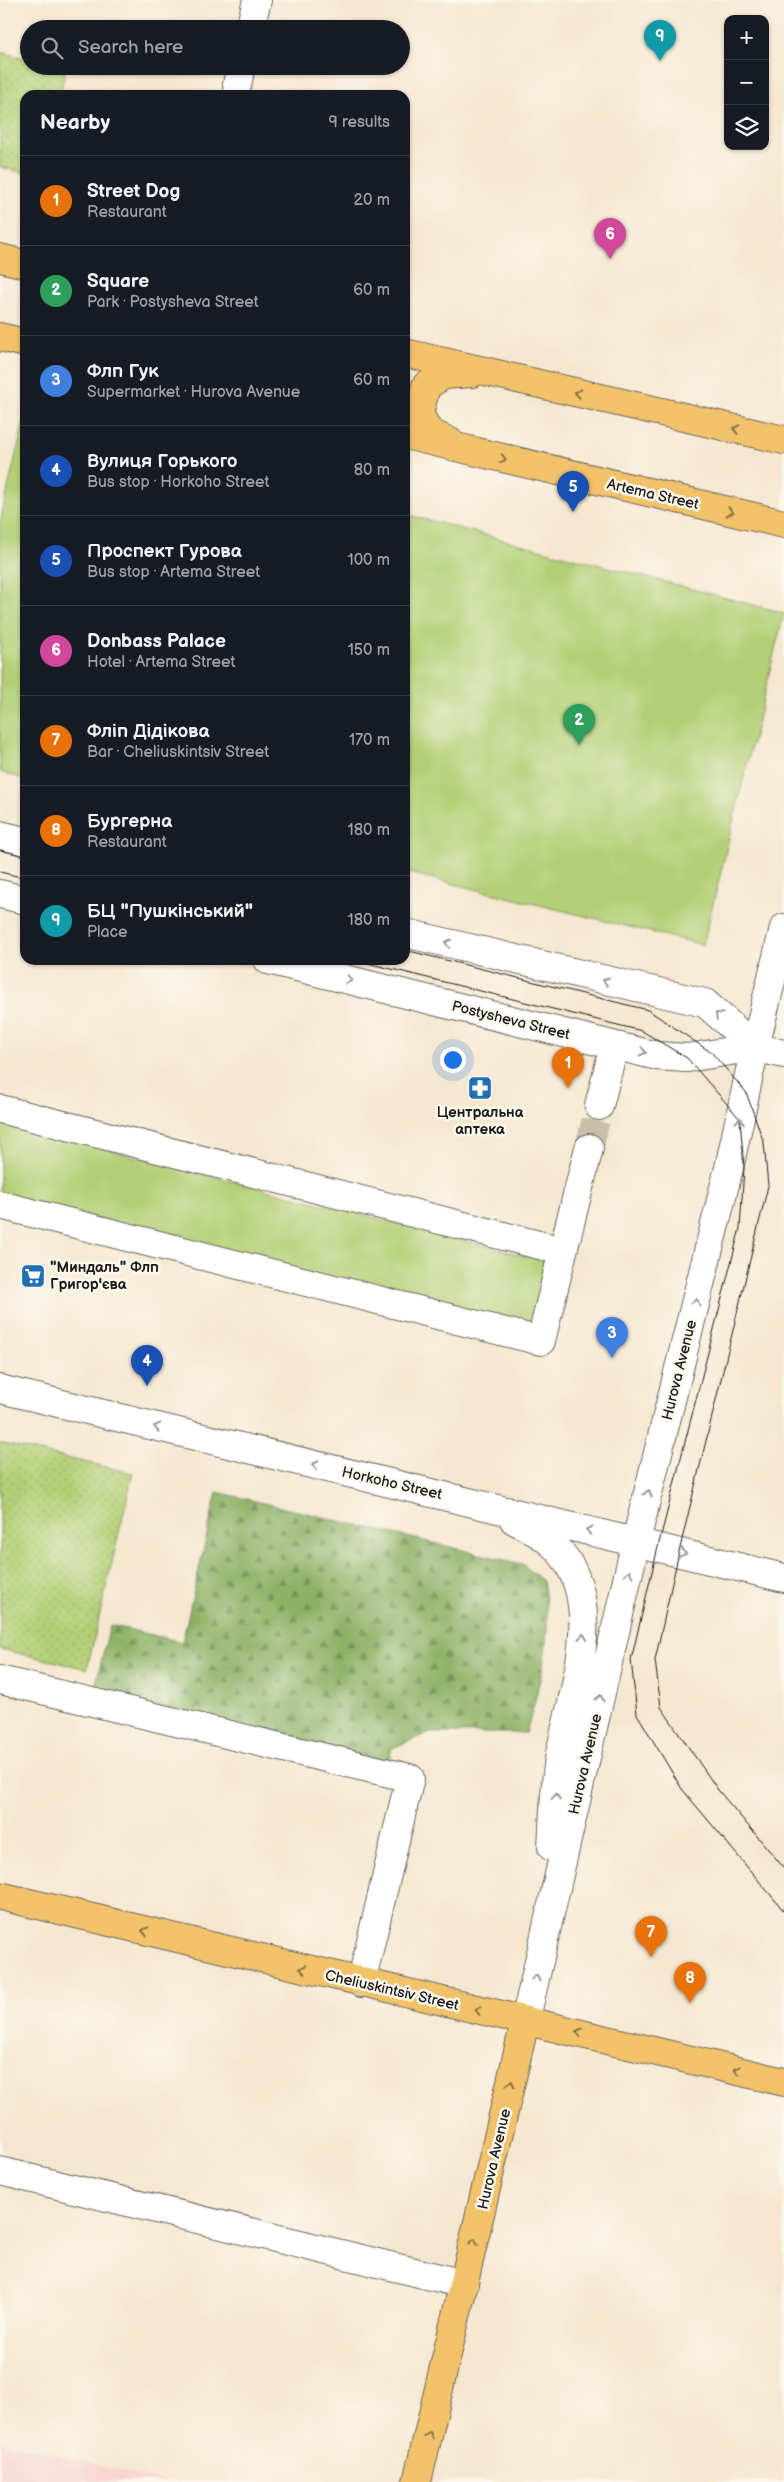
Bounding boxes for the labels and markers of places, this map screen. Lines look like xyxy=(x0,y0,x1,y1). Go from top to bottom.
pin: 9 xyxy=(644,20,676,61)
pin: 6 xyxy=(594,218,626,259)
pin: 5 xyxy=(557,471,589,512)
pin: 2 xyxy=(563,704,595,745)
pin: 1 xyxy=(552,1047,584,1088)
pharmacy icon: Центральна аптека xyxy=(467,1075,493,1101)
place label: Центральна аптека xyxy=(437,1103,524,1139)
place label: "Миндаль" Флп Григор'єва xyxy=(50,1258,159,1294)
supermarket icon: "Миндаль" Флп Григор'єва xyxy=(20,1263,46,1289)
pin: 3 xyxy=(596,1317,628,1358)
pin: 4 xyxy=(131,1345,163,1386)
pin: 7 xyxy=(635,1916,667,1957)
pin: 8 xyxy=(674,1962,706,2003)

